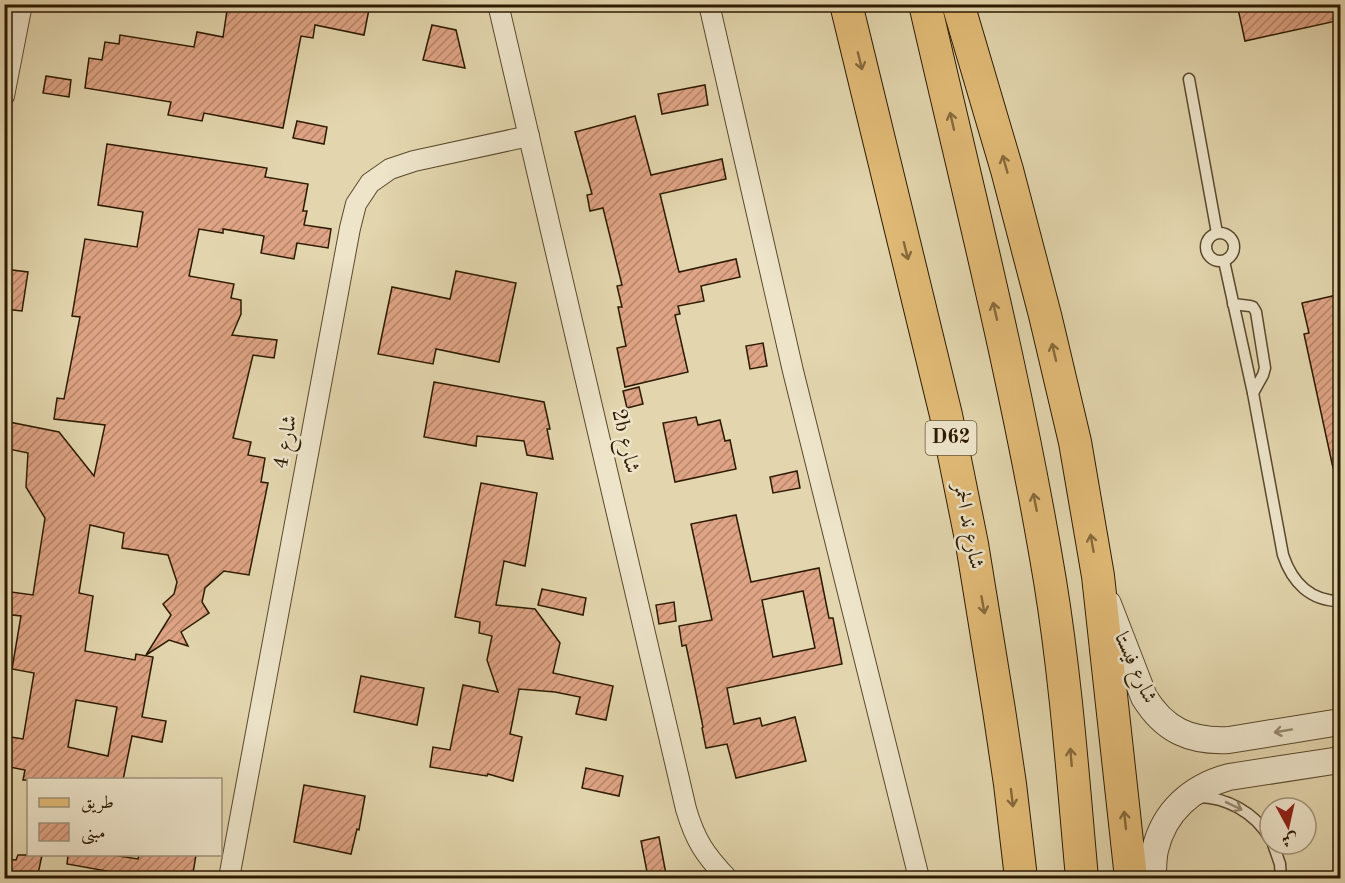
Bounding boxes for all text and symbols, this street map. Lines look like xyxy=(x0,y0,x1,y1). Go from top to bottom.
one-way arrow xyxy=(854,52,866,71)
one-way arrow xyxy=(945,112,957,131)
one-way arrow xyxy=(999,154,1010,173)
one-way arrow xyxy=(900,241,912,260)
one-way arrow xyxy=(989,302,1001,321)
one-way arrow xyxy=(1047,343,1059,362)
street label: 2b شارع xyxy=(602,407,643,477)
street label: شارع 4 xyxy=(270,413,307,472)
road number: D62 xyxy=(926,421,976,455)
street label: شارع ند الحمر xyxy=(943,479,987,572)
one-way arrow xyxy=(1029,493,1040,512)
one-way arrow xyxy=(1086,534,1097,554)
one-way arrow xyxy=(978,595,989,615)
street label: شارع فيستا xyxy=(1105,629,1160,709)
one-way arrow xyxy=(1273,726,1293,737)
one-way arrow xyxy=(1066,748,1077,768)
legend xyxy=(27,778,222,856)
one-way arrow xyxy=(1006,788,1017,808)
text: طريق xyxy=(81,794,114,814)
north arrow xyxy=(1258,796,1318,856)
one-way arrow xyxy=(1225,801,1243,813)
one-way arrow xyxy=(1119,811,1130,831)
text: مبنى xyxy=(81,824,106,845)
text: ش xyxy=(1281,830,1299,848)

